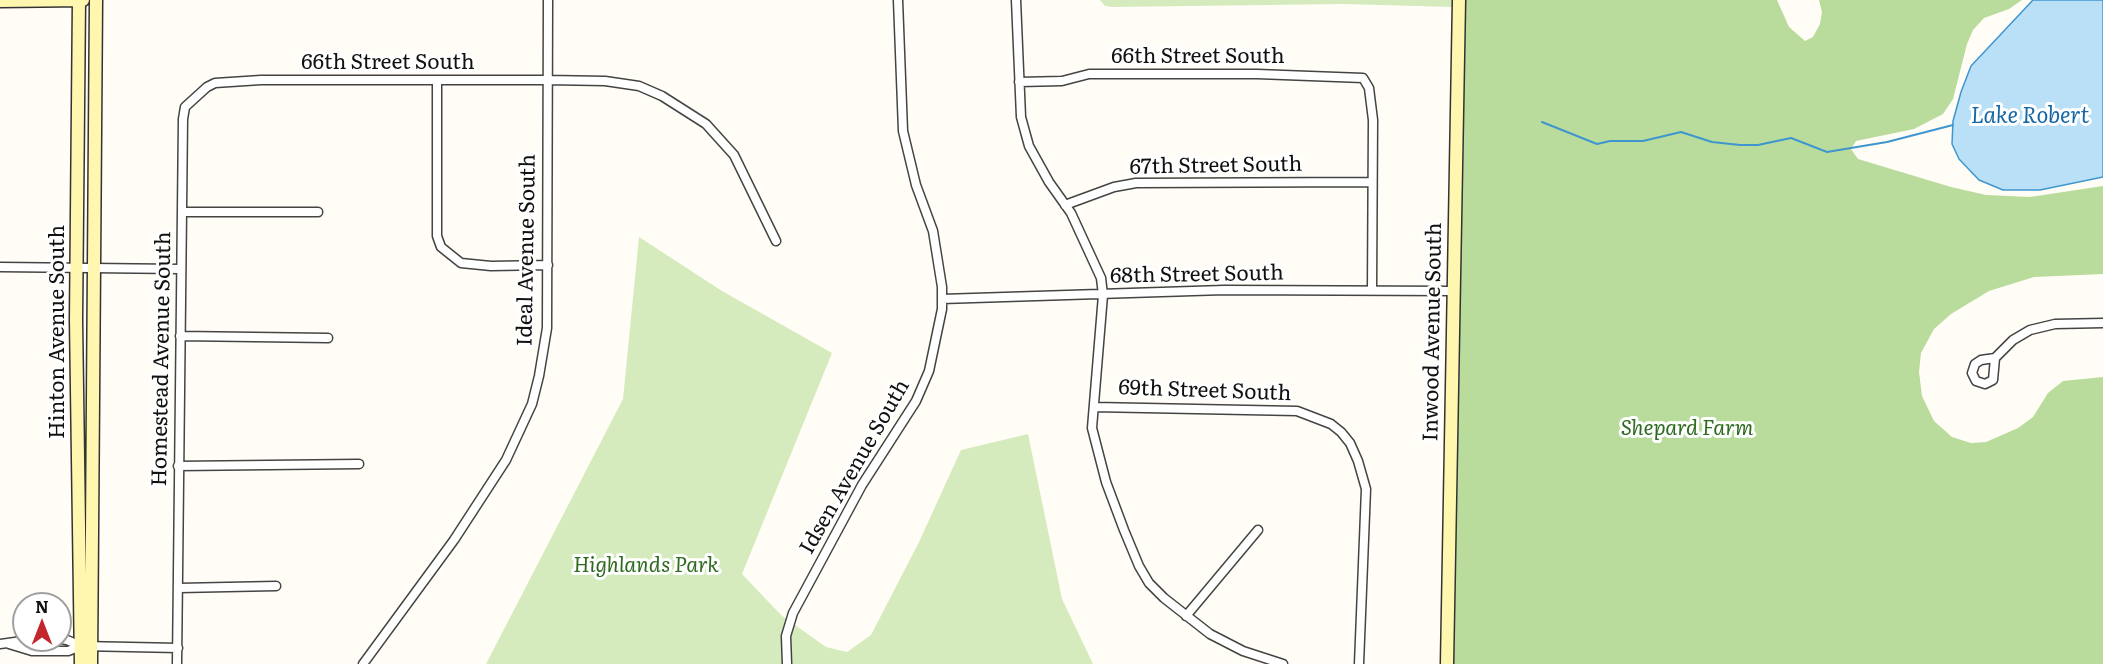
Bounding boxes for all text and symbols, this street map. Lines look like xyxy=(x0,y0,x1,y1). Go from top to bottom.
street label: 66th Street South xyxy=(1111,44,1285,70)
street label: 66th Street South xyxy=(301,50,475,76)
water label: Lake Robert xyxy=(1971,104,2089,130)
street label: 67th Street South xyxy=(1129,152,1303,180)
street label: Ideal Avenue South xyxy=(513,154,541,346)
street label: Inwood Avenue South xyxy=(1418,222,1448,442)
street label: Hinton Avenue South xyxy=(45,225,71,439)
street label: Homestead Avenue South xyxy=(147,231,177,487)
street label: 68th Street South xyxy=(1110,261,1284,289)
street label: Idsen Avenue South xyxy=(795,375,915,559)
street label: 69th Street South xyxy=(1118,375,1292,407)
park label: Shepard Farm xyxy=(1621,416,1753,442)
park label: Highlands Park xyxy=(573,553,719,579)
north arrow xyxy=(12,592,72,652)
text: N xyxy=(35,594,49,618)

